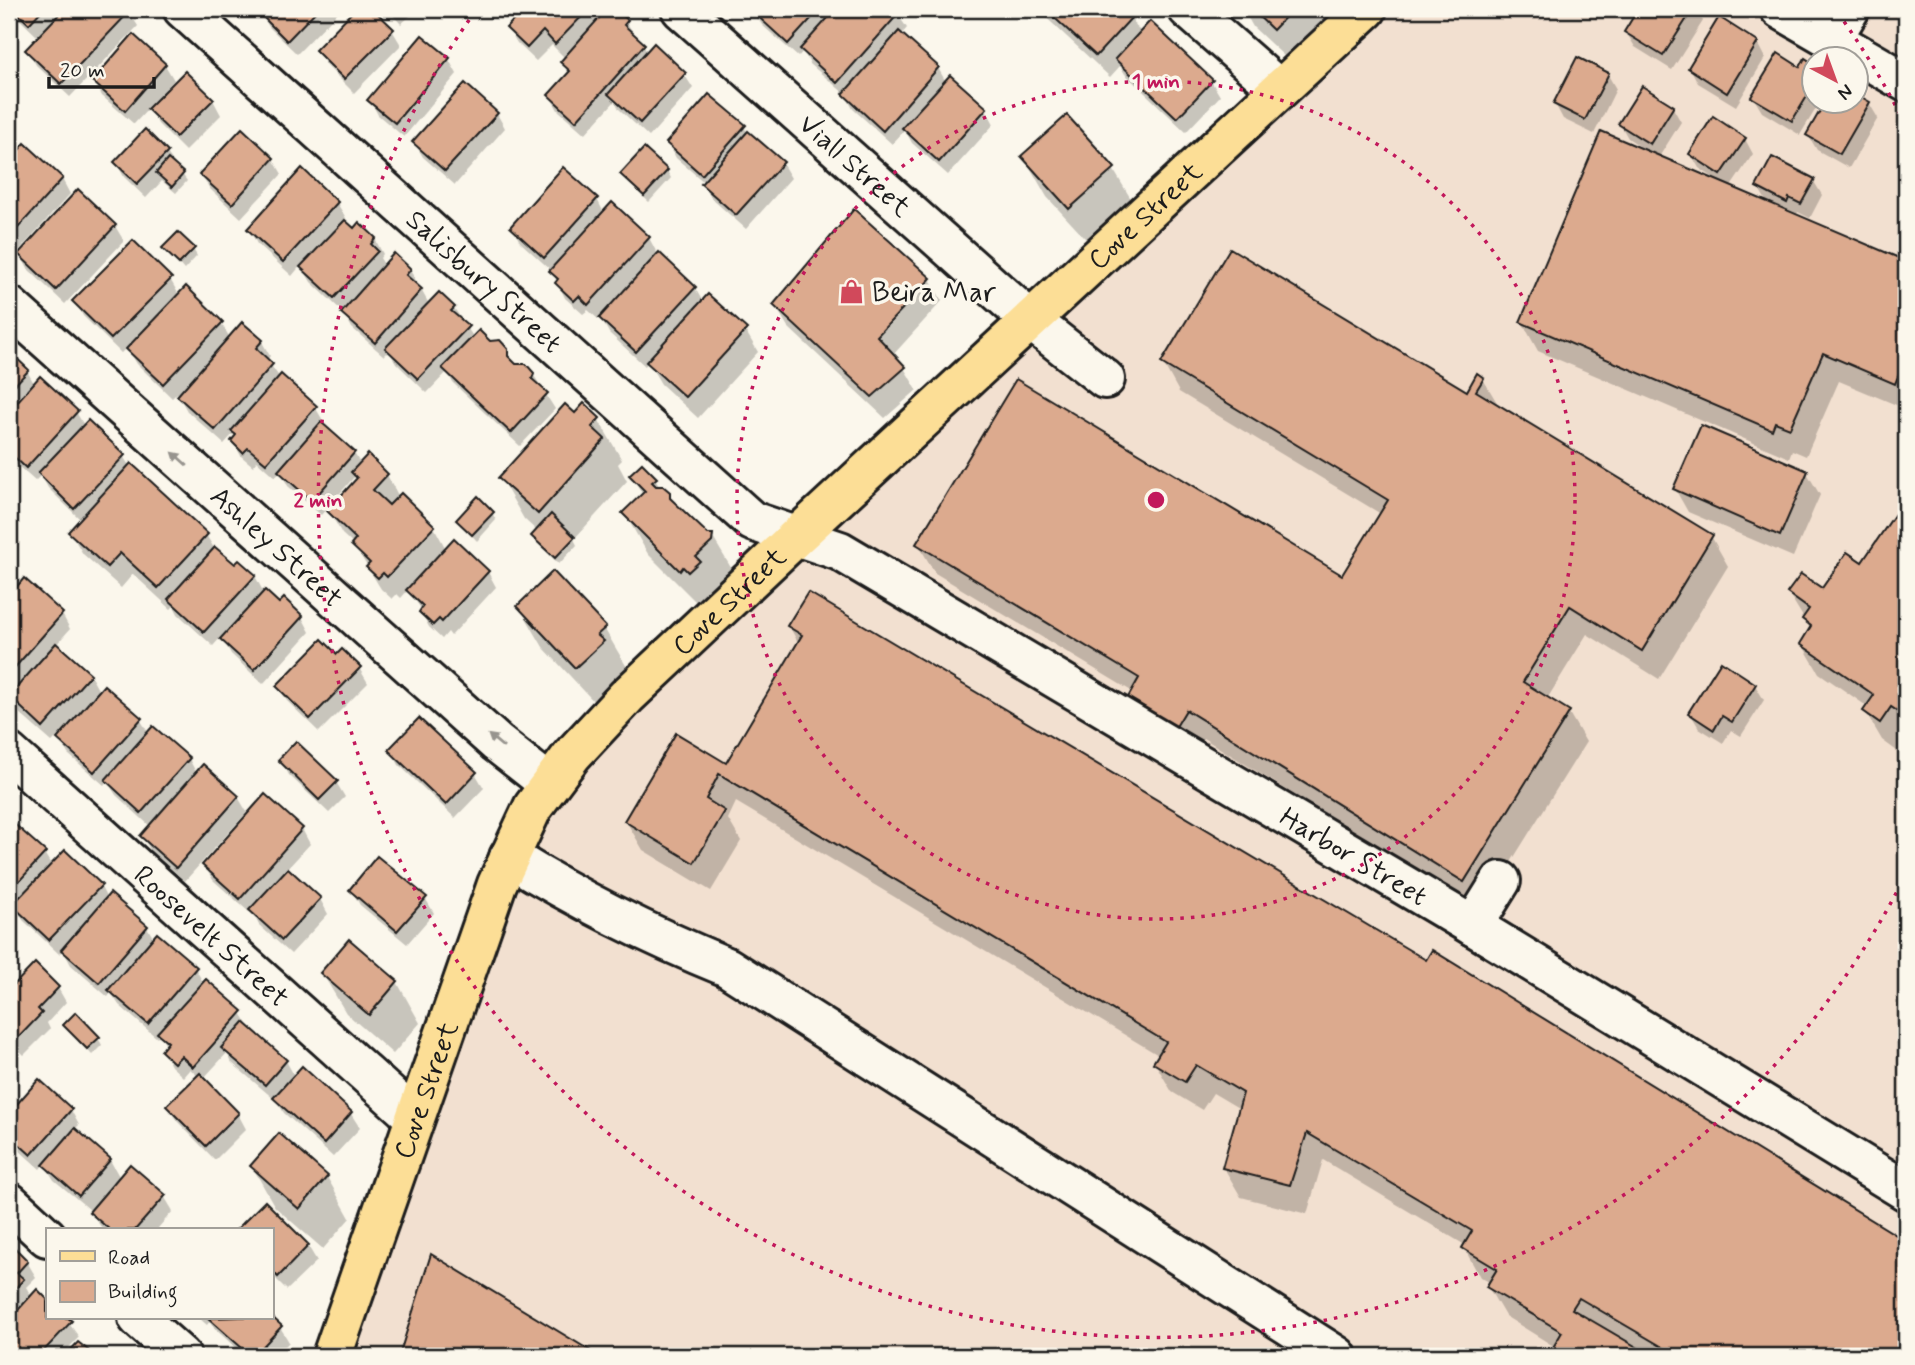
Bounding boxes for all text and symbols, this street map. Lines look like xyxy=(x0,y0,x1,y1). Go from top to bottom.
scale bar xyxy=(49,46,154,90)
north arrow xyxy=(1800,46,1870,116)
text: 20 m xyxy=(60,57,105,85)
text: 1 min xyxy=(1132,68,1180,96)
text: N xyxy=(1832,78,1858,105)
street label: Viall Street xyxy=(790,107,918,227)
street label: Cove Street xyxy=(1081,154,1212,279)
street label: Salisbury Street xyxy=(397,203,569,362)
place label: Beira Mar xyxy=(872,275,997,312)
shop icon: Beira Mar xyxy=(838,277,866,305)
one-way arrow xyxy=(171,451,189,467)
street label: Ashley Street xyxy=(201,479,350,617)
text: 2 min xyxy=(293,487,343,515)
centre of rings xyxy=(1144,488,1168,512)
street label: Cove Street xyxy=(665,539,795,665)
one-way arrow xyxy=(487,734,504,749)
street label: Harbor Street xyxy=(1272,800,1434,916)
street label: Roosevelt Street xyxy=(125,858,296,1017)
street label: Cove Street xyxy=(386,1016,469,1164)
legend xyxy=(46,1228,273,1320)
text: Road xyxy=(108,1244,150,1272)
text: Building xyxy=(108,1278,178,1308)

